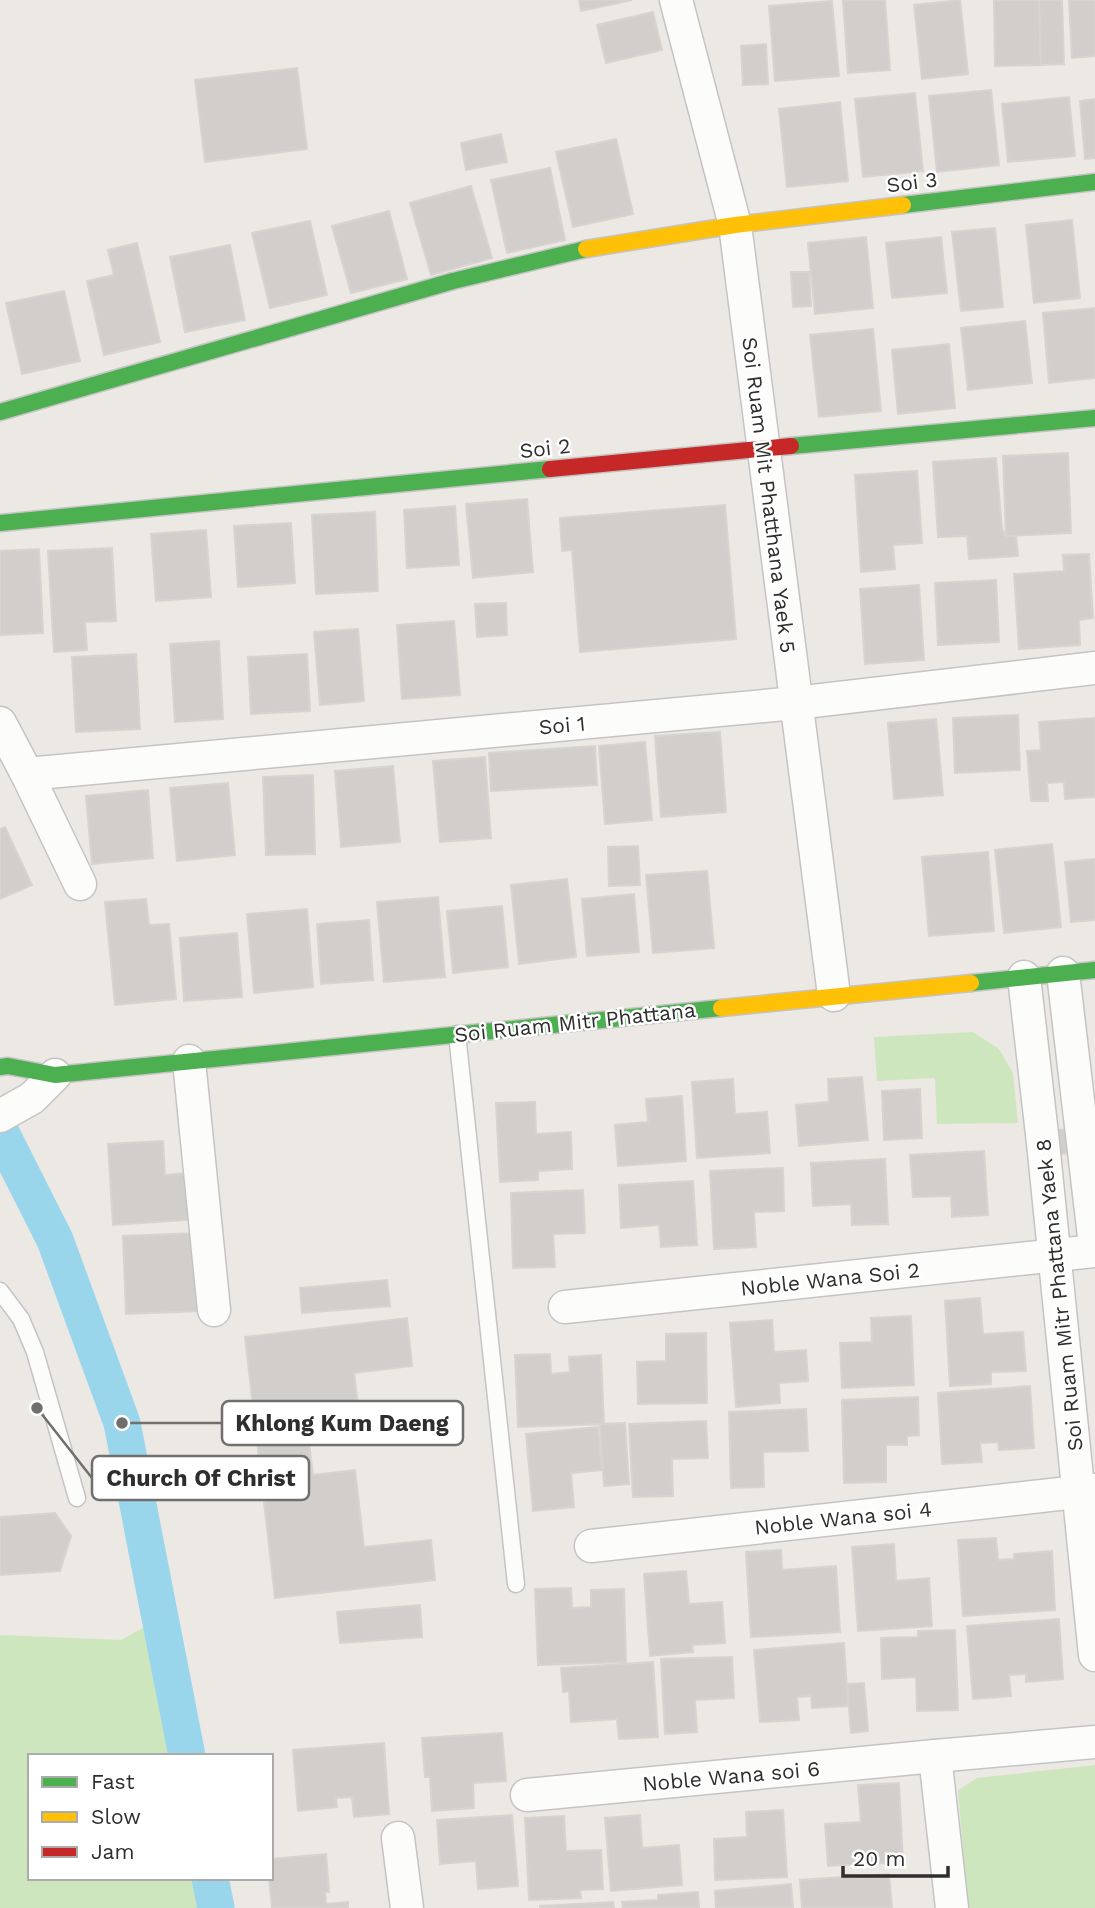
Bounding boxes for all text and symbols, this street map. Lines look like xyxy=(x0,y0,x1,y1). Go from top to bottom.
street label: Soi 3 xyxy=(885,166,939,198)
street label: Soi Ruam Mit Phatthana Yaek 5 xyxy=(737,336,801,654)
street label: Soi 2 xyxy=(518,433,572,463)
street label: Soi 1 xyxy=(538,711,586,739)
street label: Soi Ruam Mitr Phattana xyxy=(453,997,697,1047)
street label: Soi Ruam Mitr Phattana Yaek 8 xyxy=(1030,1138,1088,1452)
street label: Noble Wana Soi 2 xyxy=(739,1257,921,1301)
callout: Khlong Kum Daeng xyxy=(222,1401,463,1445)
text: Khlong Kum Daeng xyxy=(235,1410,449,1437)
callout: Church Of Christ xyxy=(92,1456,309,1500)
text: Church Of Christ xyxy=(106,1465,296,1492)
street label: Noble Wana soi 4 xyxy=(753,1496,933,1540)
legend xyxy=(28,1754,273,1880)
street label: Noble Wana soi 6 xyxy=(641,1756,821,1796)
text: Fast xyxy=(91,1769,135,1794)
text: Slow xyxy=(91,1804,141,1829)
scale bar xyxy=(843,1834,948,1878)
text: Jam xyxy=(91,1839,134,1864)
text: 20 m xyxy=(853,1846,905,1871)

